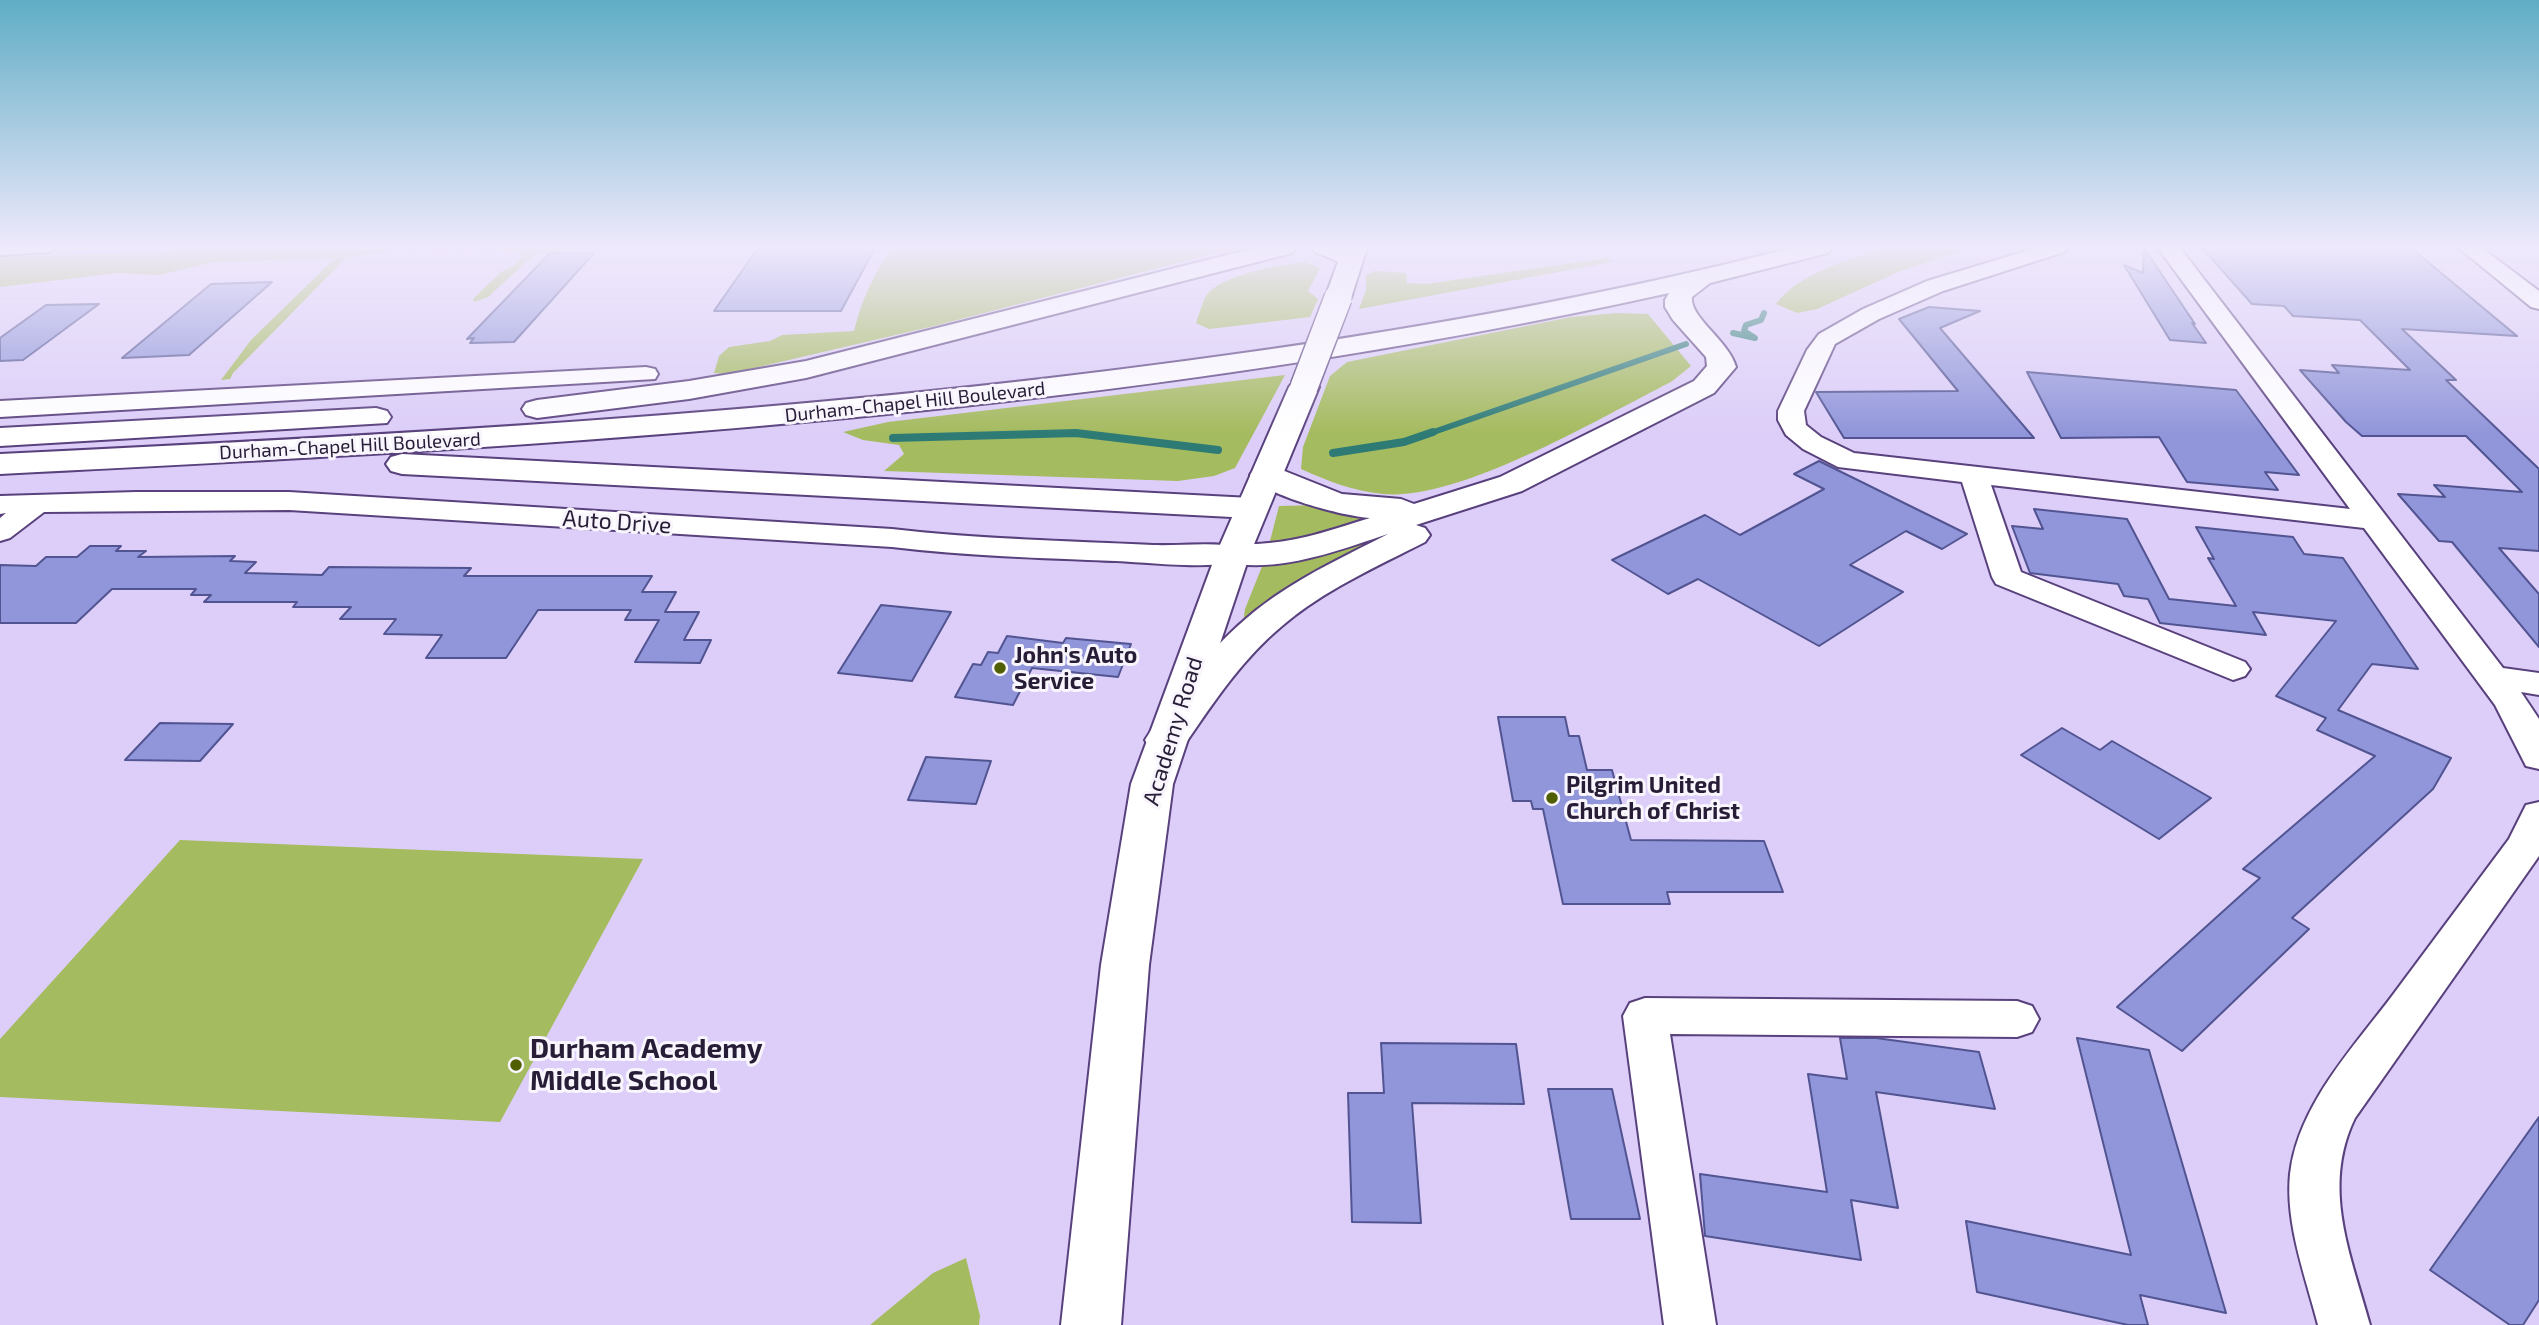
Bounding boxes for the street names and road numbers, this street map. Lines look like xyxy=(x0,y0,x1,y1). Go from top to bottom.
street label: Durham-Chapel Hill Boulevard xyxy=(784,377,1046,427)
street label: Durham-Chapel Hill Boulevard xyxy=(219,428,481,464)
street label: Auto Drive xyxy=(562,504,672,540)
street label: Academy Road xyxy=(1137,653,1209,809)

